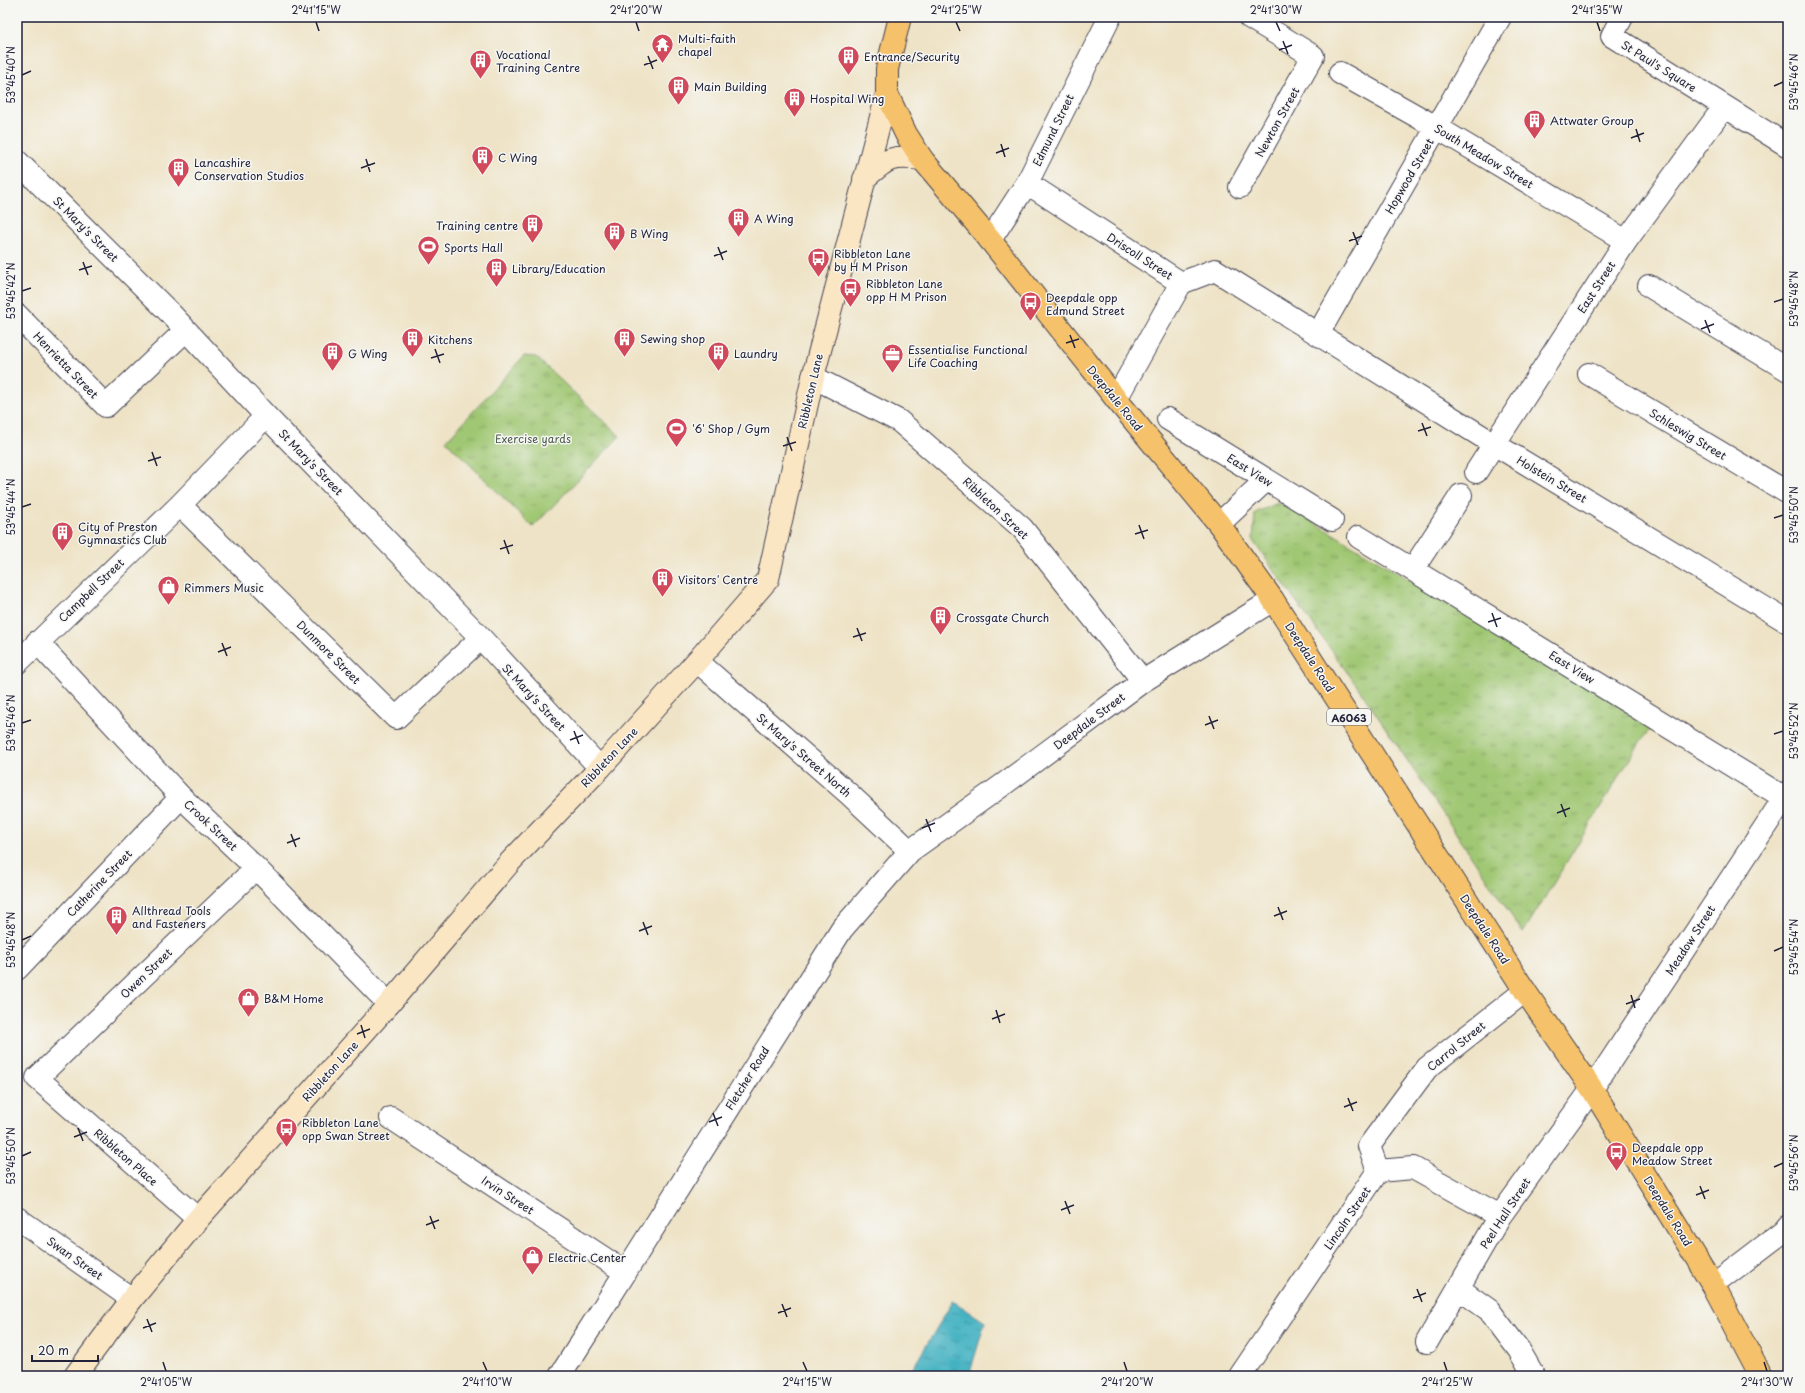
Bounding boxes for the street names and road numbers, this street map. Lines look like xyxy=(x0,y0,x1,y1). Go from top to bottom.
street label: St Paul's Square xyxy=(1618,36,1700,96)
street label: Newton Street xyxy=(1251,83,1304,160)
street label: Edmund Street xyxy=(1028,90,1078,169)
street label: South Meadow Street xyxy=(1431,120,1537,193)
street label: Hopwood Street xyxy=(1380,135,1438,217)
street label: St Mary's Street xyxy=(49,192,123,266)
street label: Driscoll Street xyxy=(1104,228,1177,284)
street label: East Street xyxy=(1573,258,1619,316)
street label: Henrietta Street xyxy=(30,328,103,403)
street label: Ribbleton Lane xyxy=(793,352,827,430)
street label: Deepdale Road xyxy=(1083,362,1147,434)
street label: Schleswig Street xyxy=(1646,404,1730,464)
street label: St Mary's Street xyxy=(275,425,348,499)
street label: East View xyxy=(1224,449,1277,491)
street label: Holstein Street xyxy=(1514,451,1591,507)
street label: Ribbleton Street xyxy=(959,473,1033,543)
street label: Campbell Street xyxy=(54,554,128,626)
street label: Dunmore Street xyxy=(293,616,365,688)
street label: Deepdale Road xyxy=(1281,619,1339,695)
street label: East View xyxy=(1546,646,1599,688)
street label: St Mary's Street xyxy=(498,660,570,735)
street label: Deepdale Street xyxy=(1050,688,1129,753)
street label: St Mary's Street North xyxy=(753,709,855,801)
road number: A6063 xyxy=(1327,709,1371,725)
street label: Ribbleton Lane xyxy=(577,723,641,791)
street label: Crook Street xyxy=(180,796,242,855)
street label: Catherine Street xyxy=(62,845,136,921)
street label: Deepdale Road xyxy=(1456,891,1514,967)
street label: Meadow Street xyxy=(1661,901,1719,978)
street label: Owen Street xyxy=(116,944,176,1002)
street label: Carrol Street xyxy=(1423,1017,1489,1075)
street label: Ribbleton Lane xyxy=(298,1037,362,1105)
street label: Fletcher Road xyxy=(721,1043,773,1113)
street label: Ribbleton Place xyxy=(90,1125,162,1190)
street label: Irvin Street xyxy=(478,1172,538,1219)
street label: Deepdale Road xyxy=(1640,1173,1696,1249)
street label: Peel Hall Street xyxy=(1476,1174,1535,1252)
street label: Lincoln Street xyxy=(1319,1183,1375,1253)
street label: Swan Street xyxy=(43,1232,107,1284)

